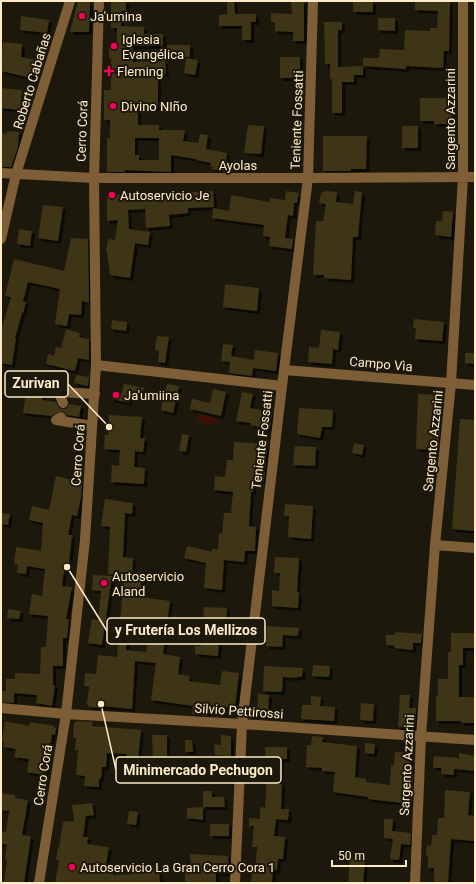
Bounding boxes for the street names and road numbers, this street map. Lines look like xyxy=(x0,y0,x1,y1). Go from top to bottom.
street label: Roberto Cabañas xyxy=(10,31,54,131)
street label: Sargento Azzarini xyxy=(443,68,458,170)
street label: Teniente Fossatti xyxy=(288,70,306,170)
street label: Cerro Corá xyxy=(73,100,91,162)
street label: Ayolas xyxy=(219,158,258,173)
street label: Campo Vìa xyxy=(349,354,413,374)
street label: Teniente Fossatti xyxy=(248,390,276,490)
street label: Sargento Azzarini xyxy=(420,390,446,492)
street label: Cerro Corá xyxy=(68,424,88,486)
street label: Silvio Pettirossi xyxy=(194,700,284,722)
street label: Sargento Azzarini xyxy=(397,714,417,816)
street label: Cerro Corá xyxy=(31,743,55,807)

